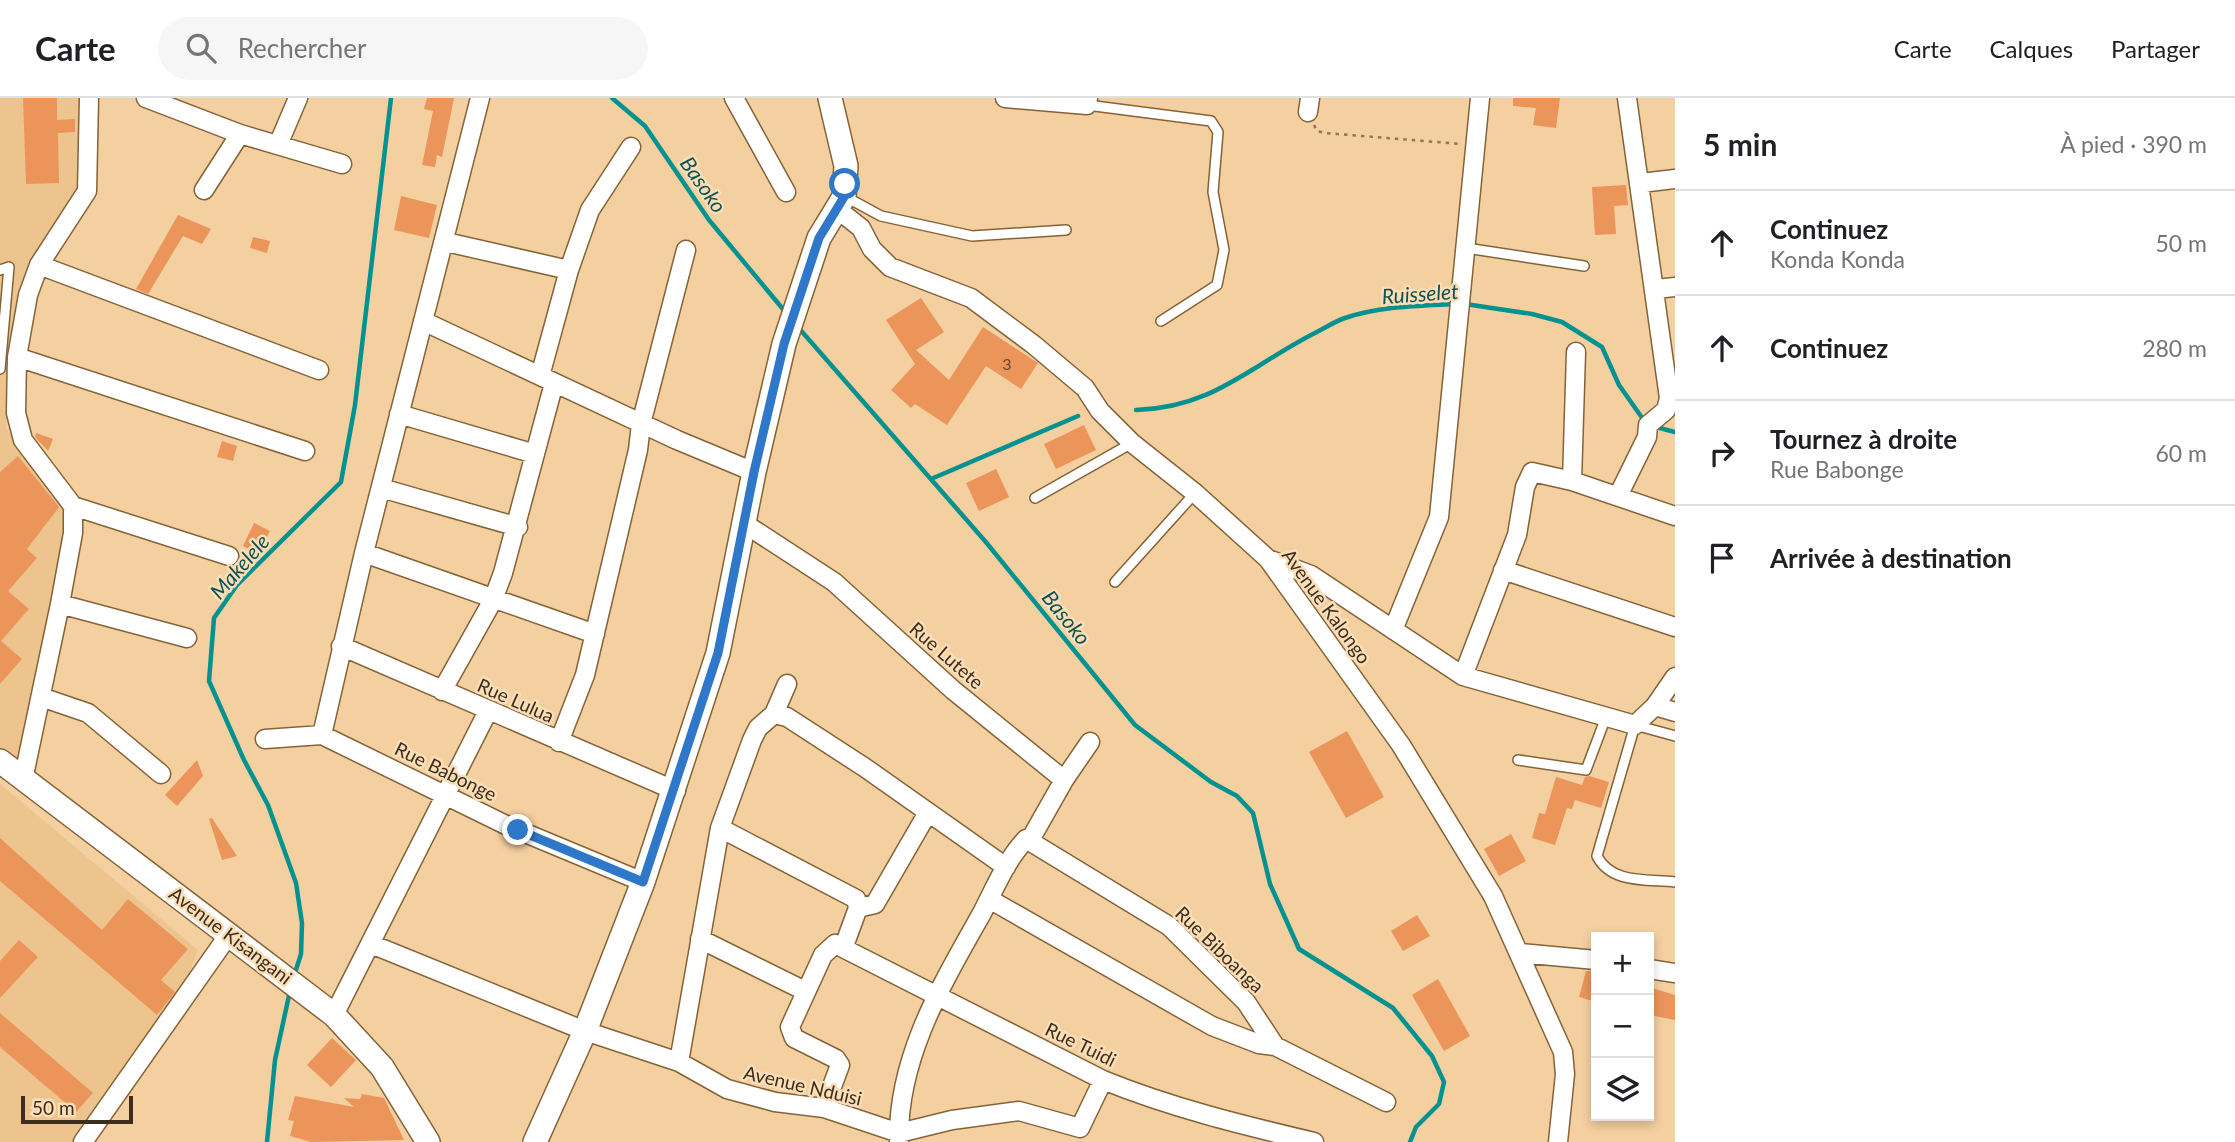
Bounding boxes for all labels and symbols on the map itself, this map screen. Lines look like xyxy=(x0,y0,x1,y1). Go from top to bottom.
water label: Basoko xyxy=(676,151,732,217)
route start xyxy=(829,168,860,199)
water label: Ruisselet xyxy=(1381,278,1460,308)
house number: 3 xyxy=(1002,354,1012,373)
water label: Makelele xyxy=(204,529,274,603)
street label: Avenue Kalongo xyxy=(1278,544,1376,668)
water label: Basoko xyxy=(1038,585,1097,649)
street label: Rue Lutete xyxy=(905,617,989,693)
street label: Rue Lulua xyxy=(474,673,558,727)
street label: Rue Babonge xyxy=(391,736,501,806)
route end xyxy=(502,814,533,845)
street label: Avenue Kisangani xyxy=(165,881,297,989)
street label: Rue Biboanga xyxy=(1171,901,1269,997)
street label: Rue Tuidi xyxy=(1042,1017,1120,1071)
street label: Avenue Nduisi xyxy=(742,1060,864,1110)
scale bar xyxy=(21,1093,133,1125)

